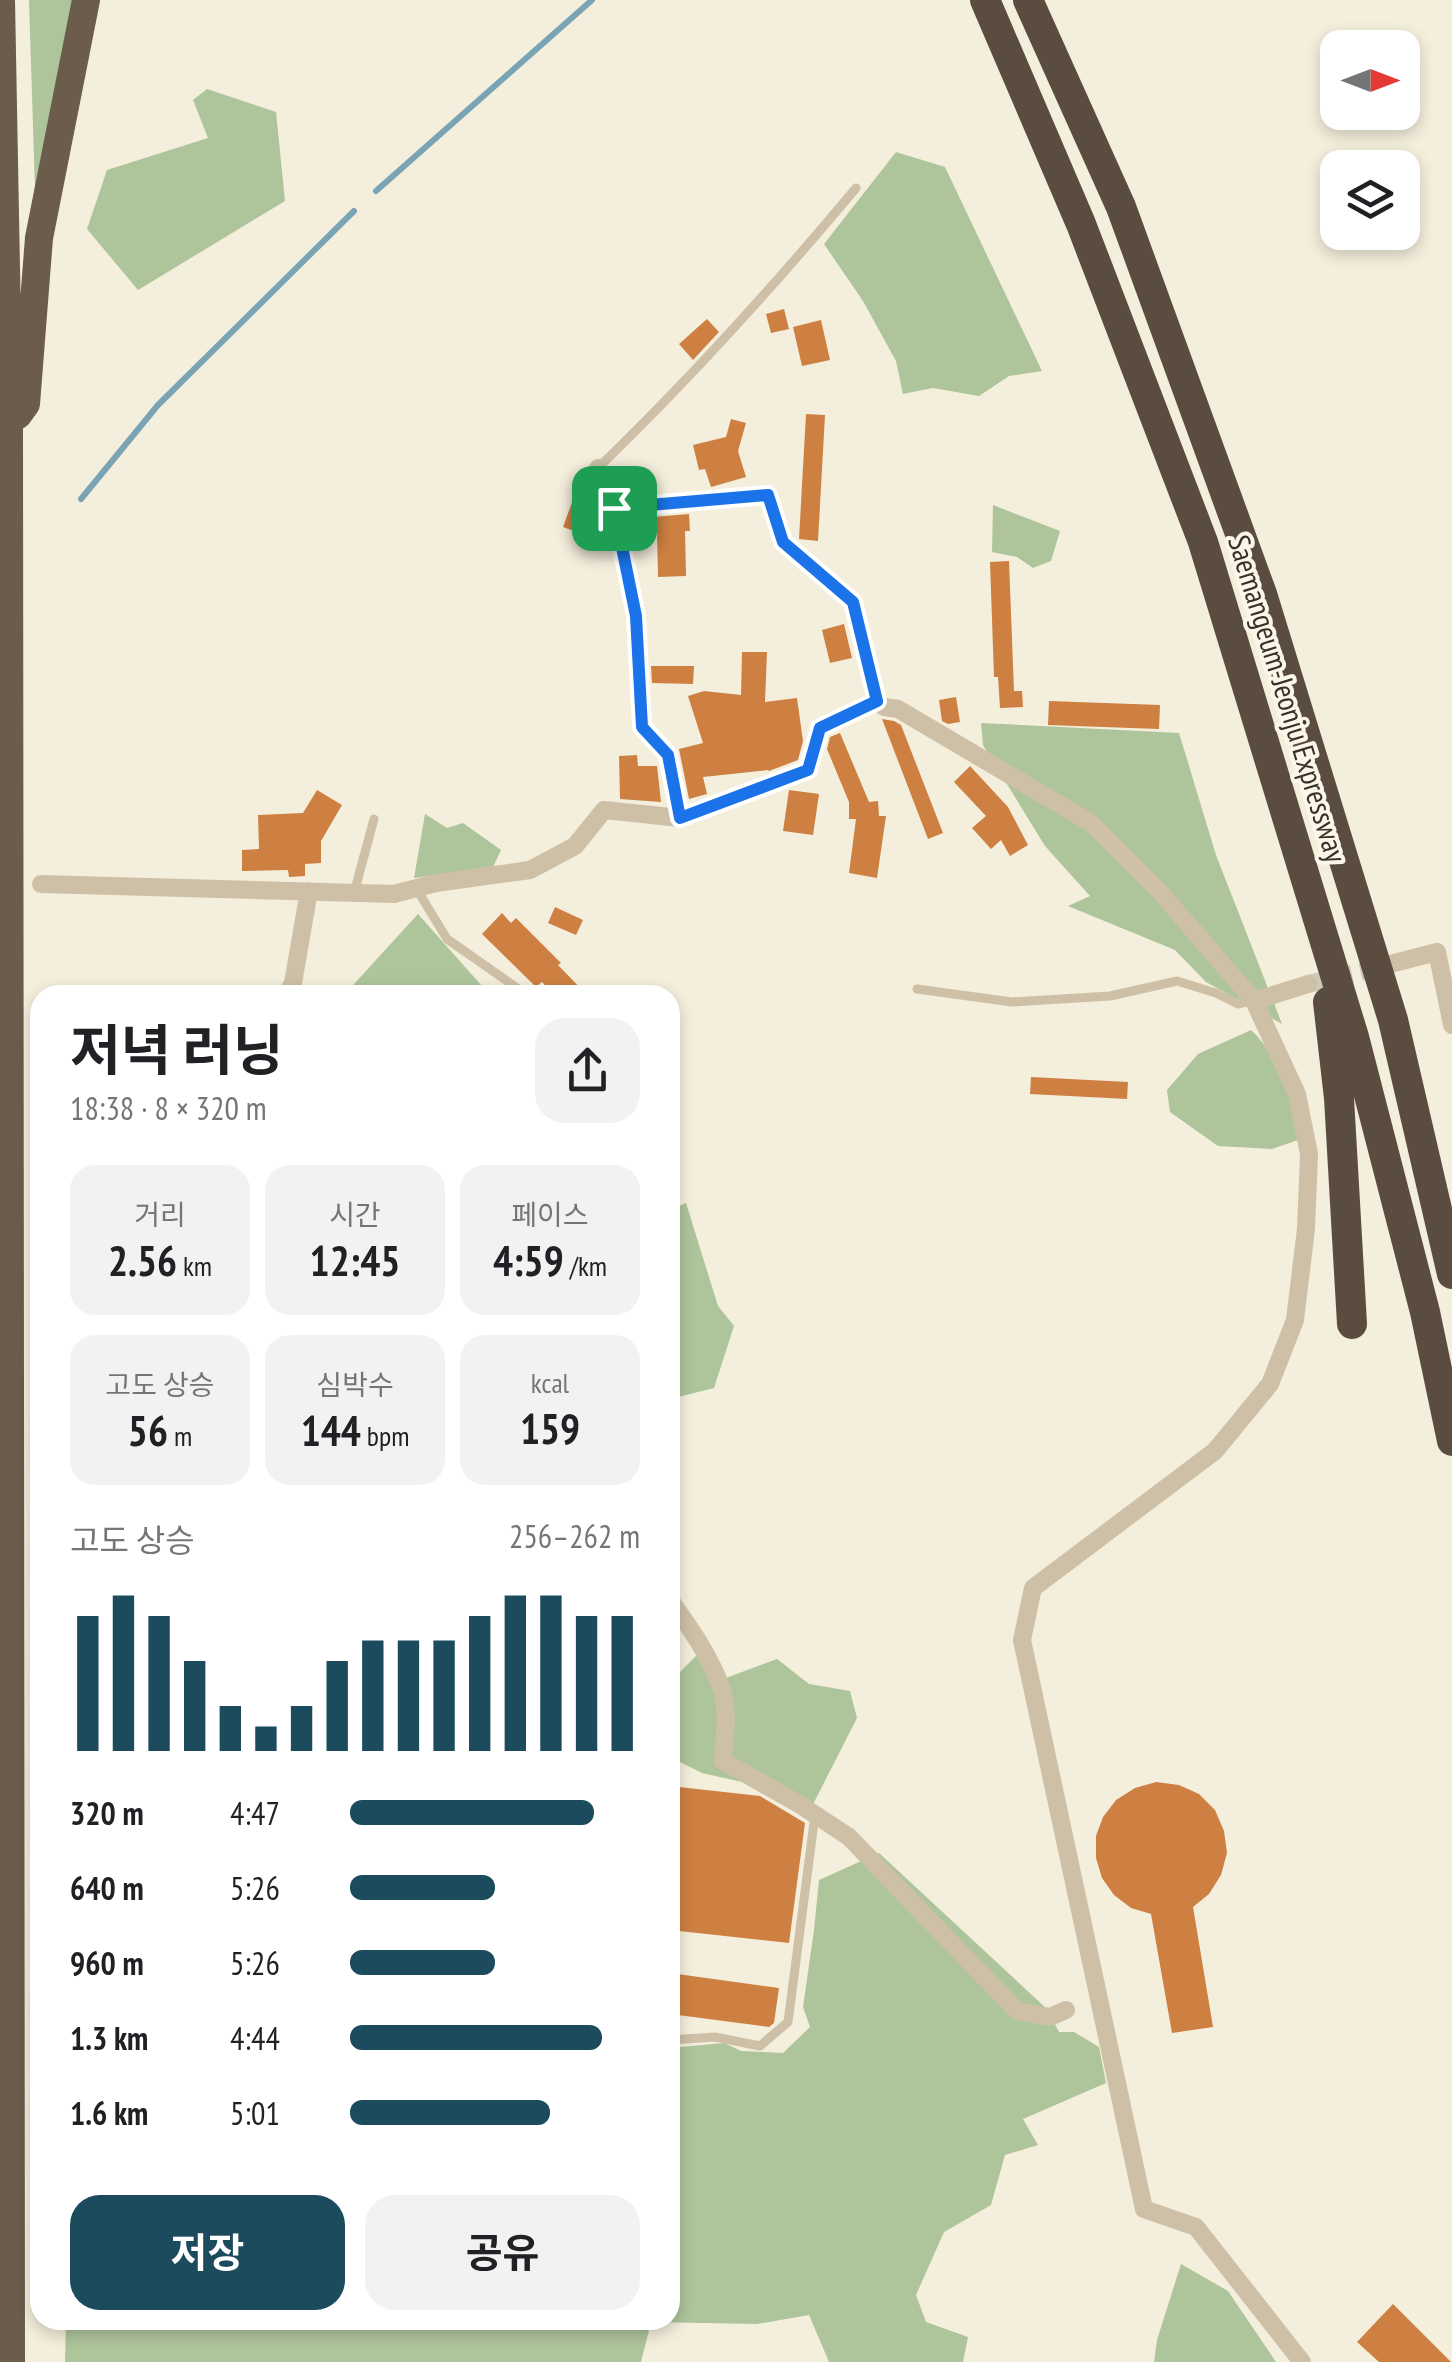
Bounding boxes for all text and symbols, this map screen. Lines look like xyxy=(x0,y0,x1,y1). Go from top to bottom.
north arrow xyxy=(1320,30,1420,130)
map controls xyxy=(1320,30,1420,250)
button: layers xyxy=(1320,150,1420,250)
pin xyxy=(572,466,657,551)
icon: arrive xyxy=(587,481,642,536)
street label: Saemangeum-Jeonju Expressway xyxy=(1220,530,1357,868)
text: 저녁 러닝 xyxy=(70,1014,284,1085)
button: share xyxy=(535,1018,640,1123)
text: 18:38 · 8 × 320 m xyxy=(70,1087,267,1129)
text: 거리 xyxy=(134,1196,186,1233)
text: 시간 xyxy=(329,1196,381,1233)
text: 페이스 xyxy=(511,1196,589,1233)
text: 2.56 xyxy=(108,1233,177,1288)
text: 12:45 xyxy=(310,1233,400,1288)
text: 4:59 xyxy=(493,1233,564,1288)
text: km xyxy=(177,1247,212,1284)
text: /km xyxy=(564,1247,607,1284)
text: kcal xyxy=(531,1364,569,1401)
text: 고도 상승 xyxy=(106,1366,214,1403)
text: 심박수 xyxy=(316,1366,394,1403)
text: 159 xyxy=(520,1401,580,1456)
text: 56 xyxy=(128,1403,168,1458)
text: 144 xyxy=(301,1403,361,1458)
text: m xyxy=(168,1417,192,1454)
text: bpm xyxy=(361,1417,409,1454)
text: 256–262 m xyxy=(509,1515,640,1557)
text: 고도 상승 xyxy=(70,1519,195,1561)
text: 320 m xyxy=(70,1792,144,1834)
text: 4:47 xyxy=(230,1792,280,1834)
text: 640 m xyxy=(70,1867,144,1909)
text: 5:26 xyxy=(230,1867,280,1909)
text: 960 m xyxy=(70,1942,144,1984)
text: 5:26 xyxy=(230,1942,280,1984)
text: 1.3 km xyxy=(70,2017,148,2059)
text: 4:44 xyxy=(230,2017,280,2059)
text: 1.6 km xyxy=(70,2092,148,2134)
text: 5:01 xyxy=(230,2092,280,2134)
button: 저장 xyxy=(70,2195,345,2310)
button: 공유 xyxy=(365,2195,640,2310)

